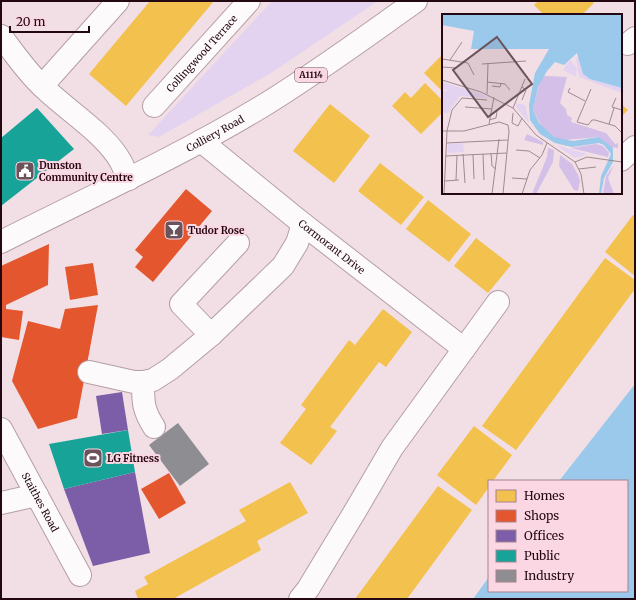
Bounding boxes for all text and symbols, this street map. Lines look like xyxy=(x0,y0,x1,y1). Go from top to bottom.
scale bar xyxy=(10,8,89,34)
street label: Collingwood Terrace xyxy=(164,12,240,95)
text: 20 m xyxy=(16,14,45,29)
inset map xyxy=(442,14,622,194)
road number: A1114 xyxy=(295,68,327,82)
street label: Colliery Road xyxy=(184,112,246,155)
place label: Dunston Community Centre xyxy=(39,159,133,184)
public building icon: Dunston Community Centre xyxy=(14,160,36,182)
street label: Cormorant Drive xyxy=(296,217,367,277)
bar icon: Tudor Rose xyxy=(163,219,185,241)
place label: Tudor Rose xyxy=(188,224,245,237)
sports icon: LG Fitness xyxy=(82,447,104,469)
place label: LG Fitness xyxy=(107,452,159,465)
street label: Staithes Road xyxy=(19,470,61,534)
legend xyxy=(488,480,628,592)
text: Homes xyxy=(524,488,565,503)
text: Shops xyxy=(524,508,559,523)
text: Offices xyxy=(524,528,564,543)
text: Public xyxy=(524,548,560,563)
text: Industry xyxy=(524,568,574,583)

